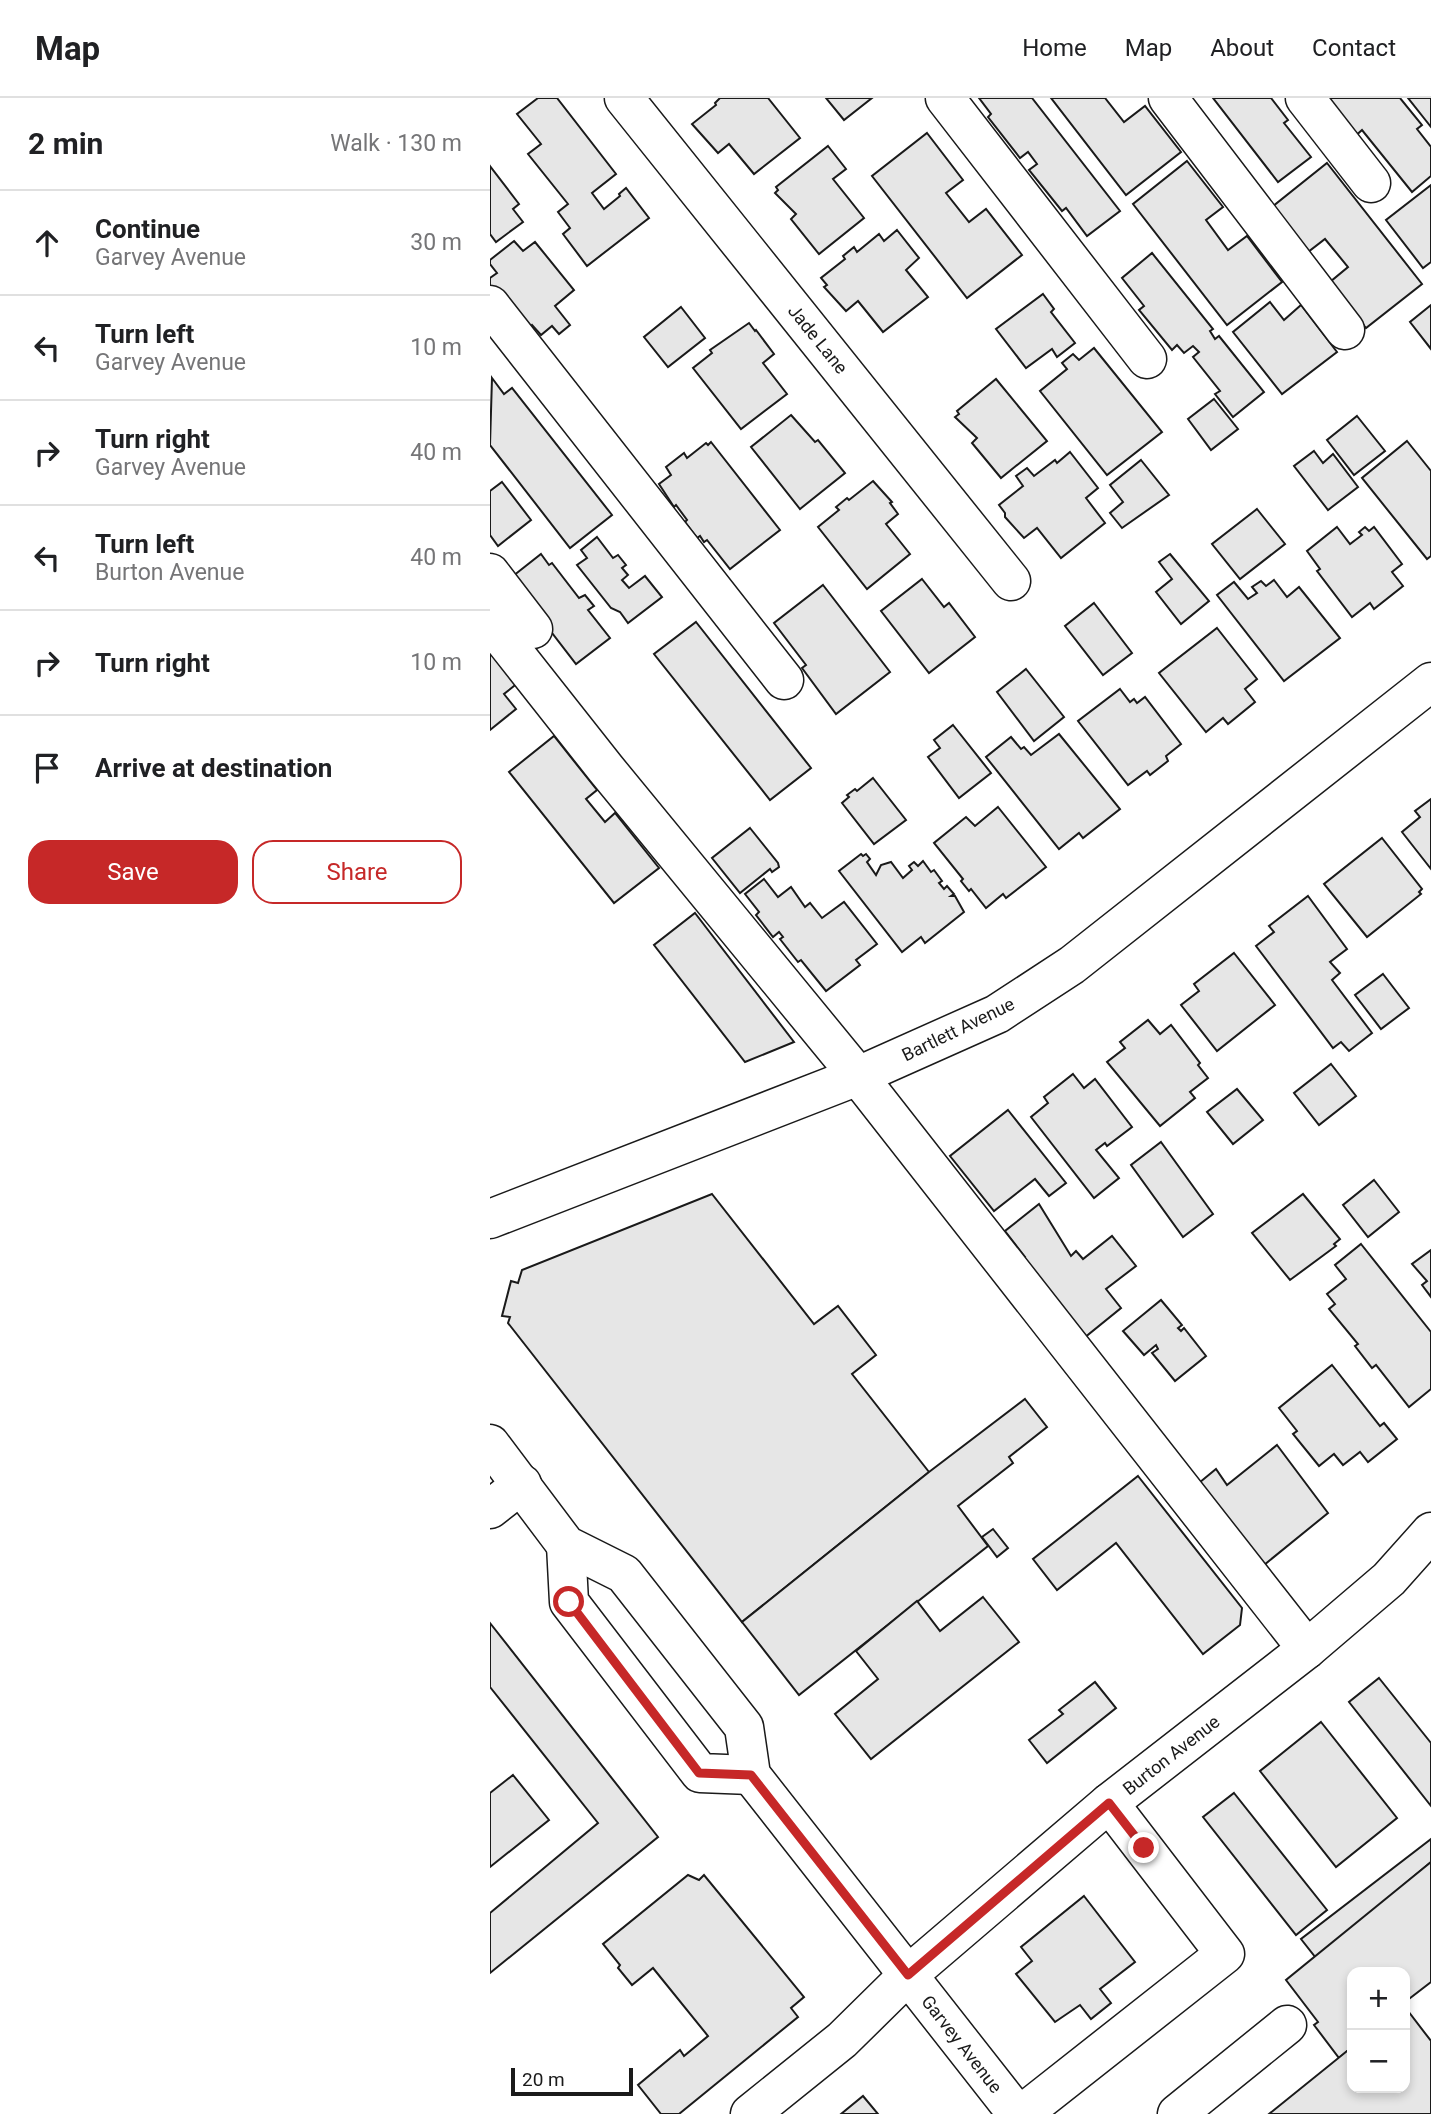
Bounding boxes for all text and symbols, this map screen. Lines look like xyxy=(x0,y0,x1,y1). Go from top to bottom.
text: Map xyxy=(35,29,100,68)
text: Home xyxy=(1022,34,1087,62)
text: Map xyxy=(1125,34,1172,62)
text: About xyxy=(1210,34,1274,62)
text: Contact xyxy=(1312,34,1396,62)
text: 2 min xyxy=(28,126,103,161)
text: Walk · 130 m xyxy=(330,130,462,157)
text: Continue xyxy=(95,214,200,244)
icon: ahead xyxy=(28,224,66,262)
text: 30 m xyxy=(410,229,462,256)
text: Garvey Avenue xyxy=(95,244,246,271)
street label: Jade Lane xyxy=(784,300,852,378)
text: Turn left xyxy=(95,319,194,349)
icon: left xyxy=(28,329,66,367)
text: 10 m xyxy=(410,334,462,361)
text: Garvey Avenue xyxy=(95,349,246,376)
text: Turn right xyxy=(95,424,210,454)
icon: right xyxy=(28,434,66,472)
text: 40 m xyxy=(410,439,462,466)
text: Garvey Avenue xyxy=(95,454,246,481)
text: Turn left xyxy=(95,529,194,559)
icon: left xyxy=(28,539,66,577)
text: 40 m xyxy=(410,544,462,571)
text: Burton Avenue xyxy=(95,559,244,586)
icon: right xyxy=(28,644,66,682)
text: Turn right xyxy=(95,648,210,678)
text: 10 m xyxy=(410,649,462,676)
icon: arrive xyxy=(28,749,66,787)
text: Arrive at destination xyxy=(95,753,332,783)
button: Save xyxy=(28,840,238,904)
button: Share xyxy=(252,840,462,904)
street label: Bartlett Avenue xyxy=(898,993,1018,1065)
route start xyxy=(553,1586,584,1617)
street label: Burton Avenue xyxy=(1118,1711,1224,1799)
route end xyxy=(1128,1832,1159,1863)
map controls xyxy=(1347,1967,1410,2093)
button: + xyxy=(1347,1967,1410,2030)
street label: Garvey Avenue xyxy=(917,1991,1007,2097)
button: − xyxy=(1347,2030,1410,2093)
scale bar xyxy=(511,2065,634,2097)
text: 20 m xyxy=(522,2068,565,2091)

